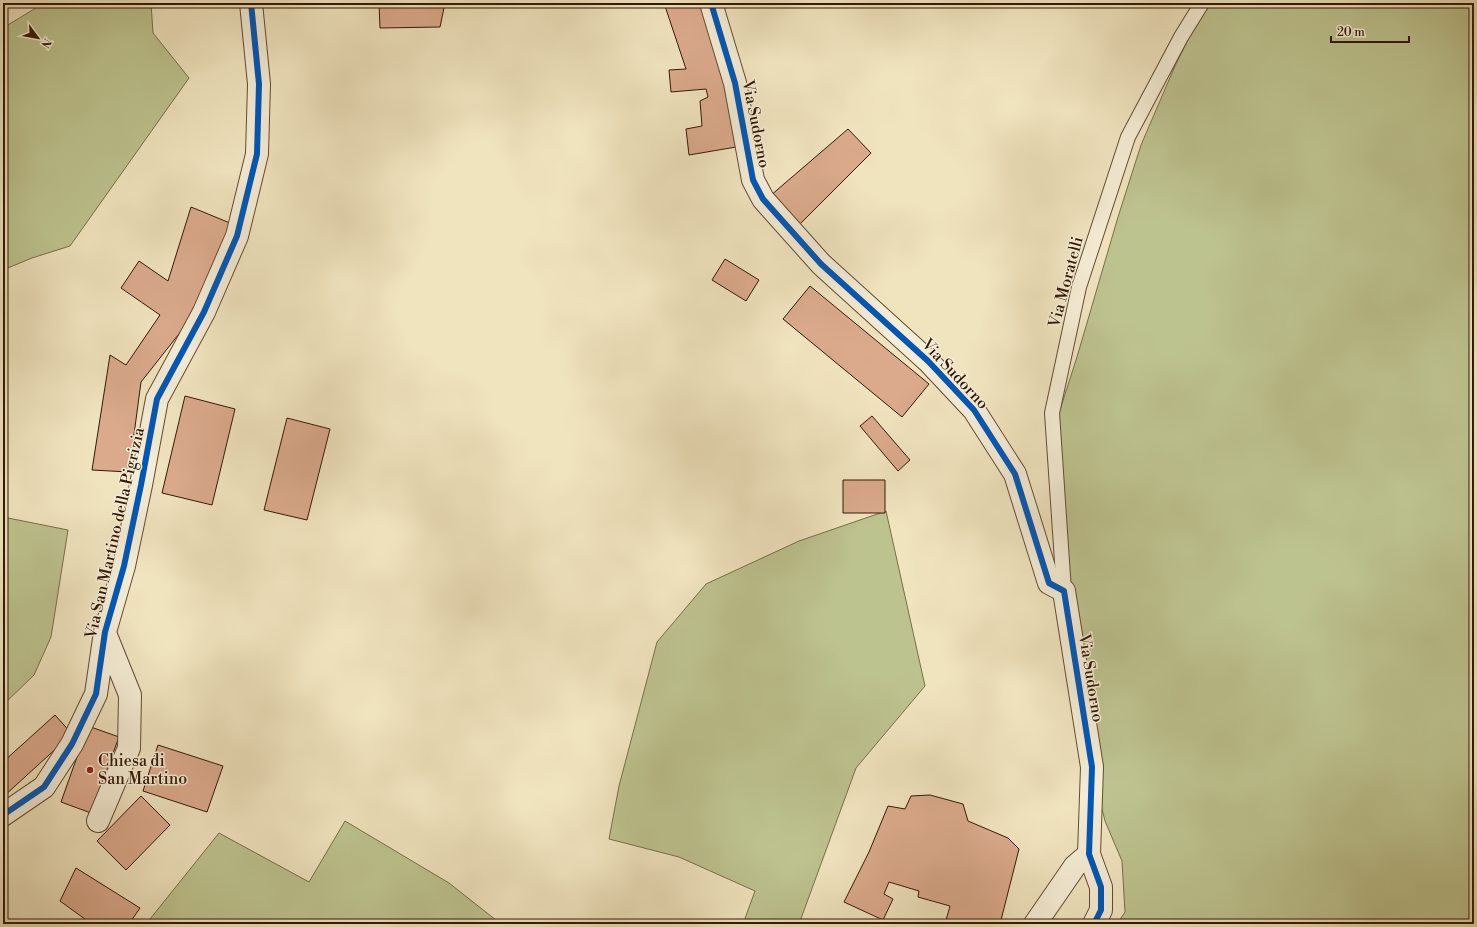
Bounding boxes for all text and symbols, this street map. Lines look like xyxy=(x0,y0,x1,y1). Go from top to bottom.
north arrow xyxy=(18,18,58,58)
scale bar xyxy=(1331,18,1409,44)
text: 20 m xyxy=(1337,25,1365,40)
text: N xyxy=(37,35,54,50)
street label: Via Sudorno xyxy=(737,77,774,170)
street label: Via Moratelli xyxy=(1044,234,1088,331)
street label: Via Sudorno xyxy=(917,334,993,413)
street label: Via San Martino della Pigrizia xyxy=(81,425,149,642)
street label: Via Sudorno xyxy=(1074,631,1108,724)
place label: Chiesa di San Martino xyxy=(98,751,187,789)
marker: Chiesa di San Martino xyxy=(85,765,95,775)

